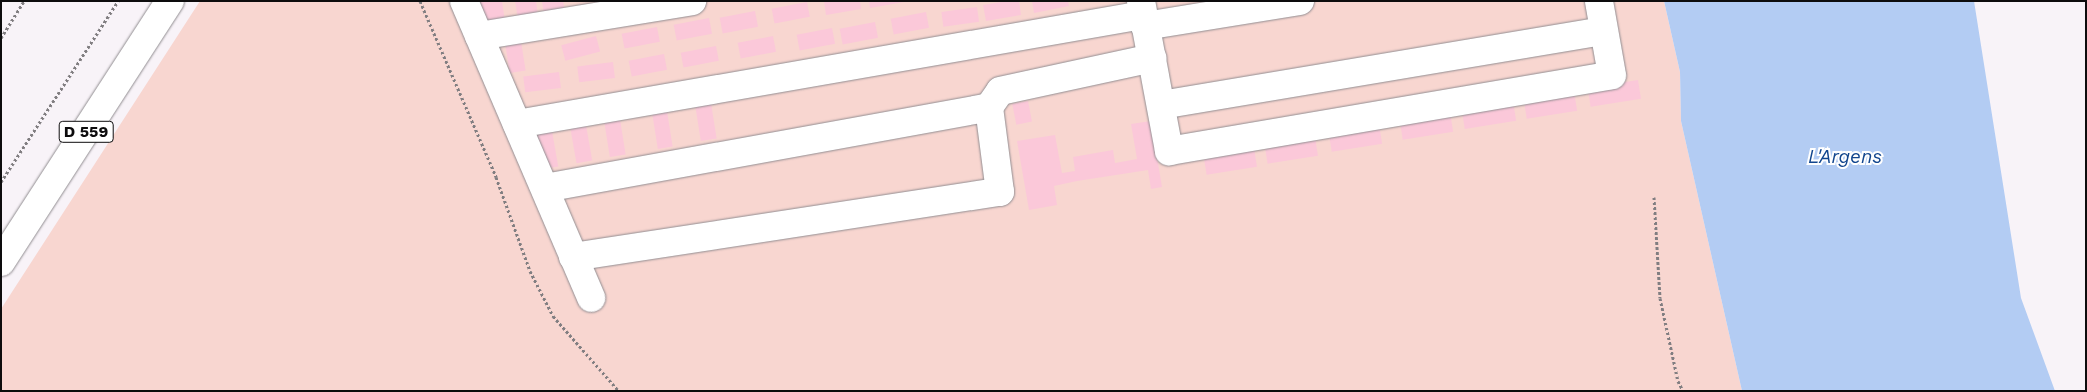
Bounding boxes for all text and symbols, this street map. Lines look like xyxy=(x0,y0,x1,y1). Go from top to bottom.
road number: D 559 xyxy=(58,118,114,146)
water label: L'Argens xyxy=(1808,146,1882,168)

